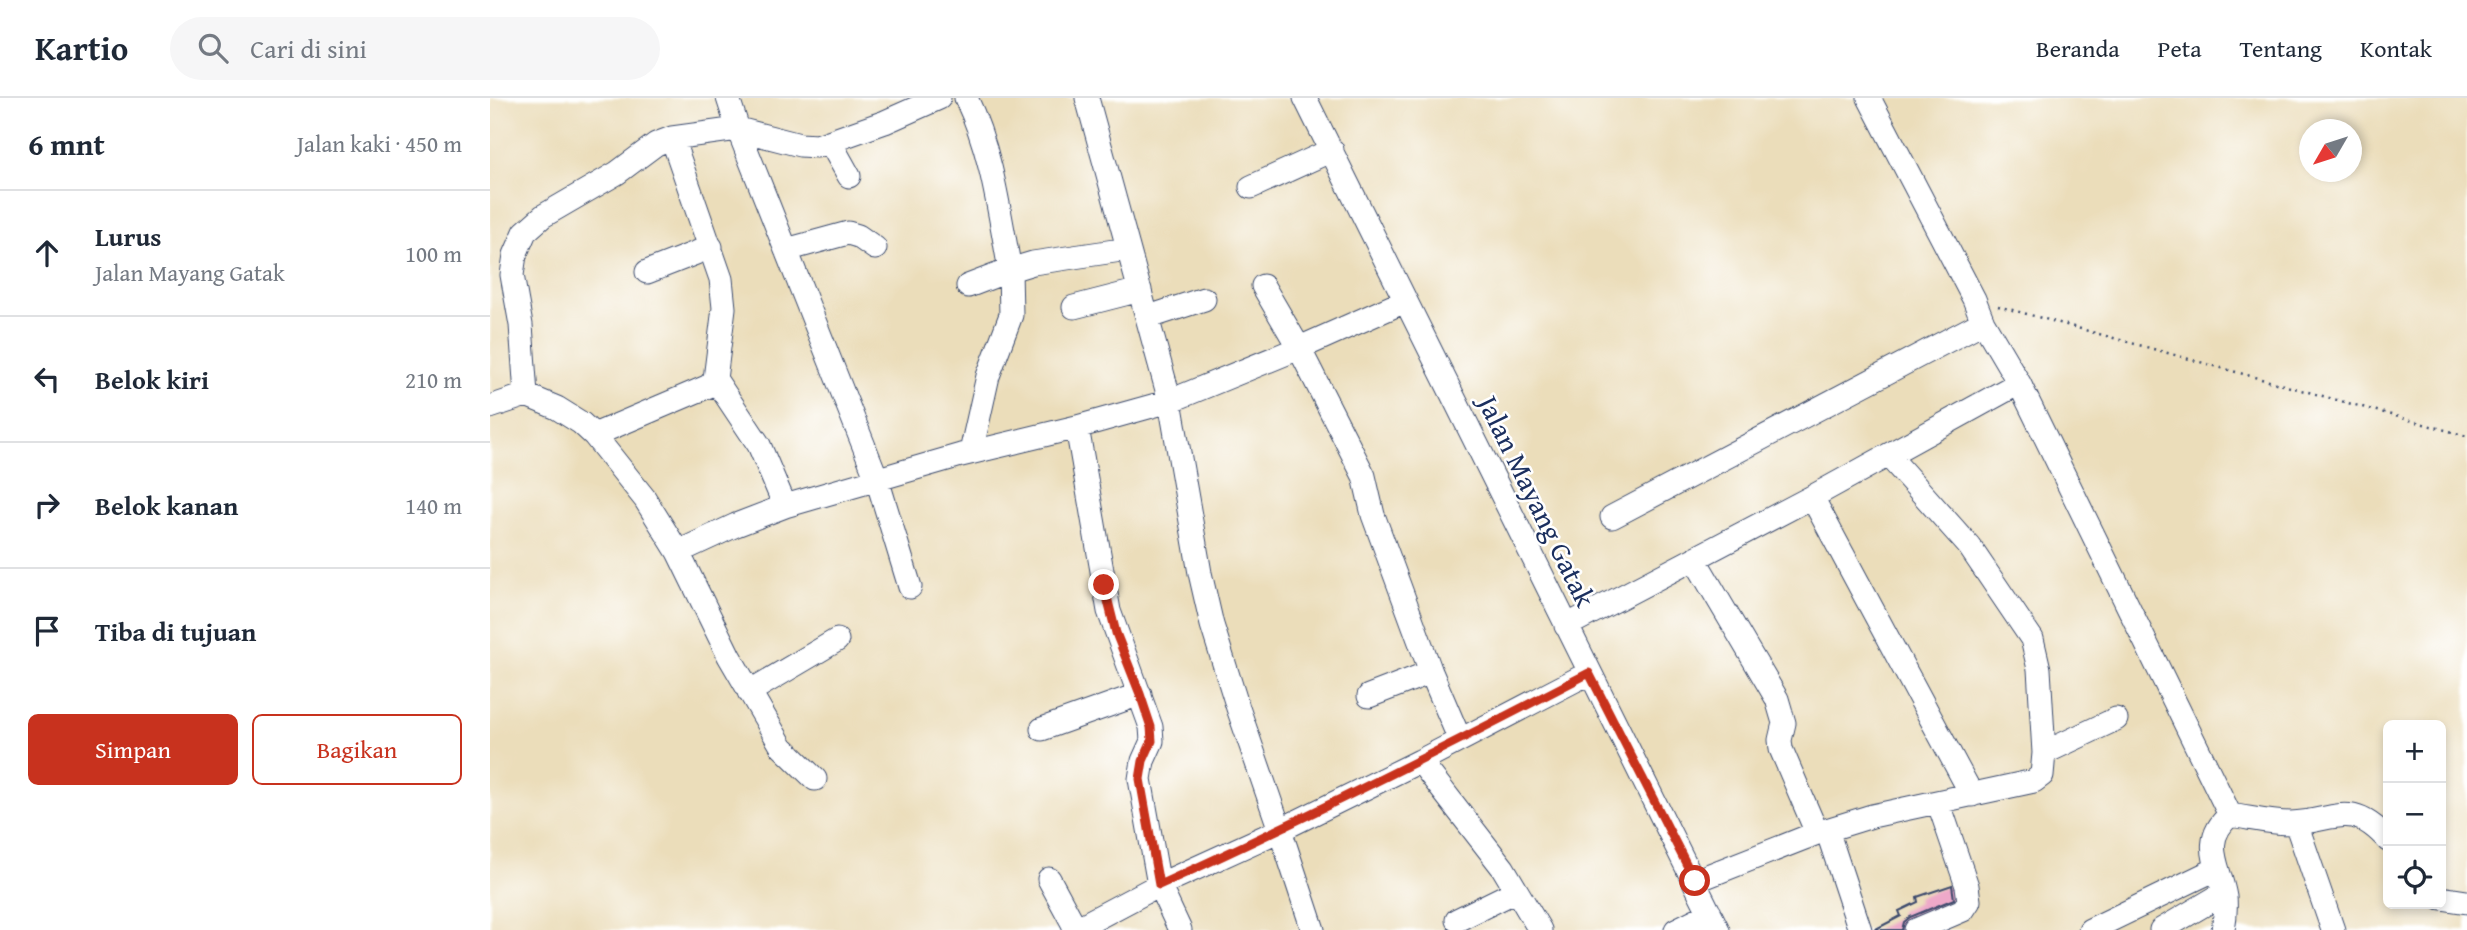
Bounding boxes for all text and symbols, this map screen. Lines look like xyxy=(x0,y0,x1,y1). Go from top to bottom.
search box xyxy=(170,17,660,80)
text: Kartio xyxy=(35,24,128,72)
icon: search xyxy=(194,29,232,67)
text: Cari di sini xyxy=(250,29,367,68)
text: Beranda xyxy=(2036,31,2120,66)
text: Peta xyxy=(2158,31,2202,66)
text: Tentang xyxy=(2240,31,2322,66)
text: Kontak xyxy=(2360,31,2432,66)
north arrow xyxy=(2299,119,2362,182)
text: 6 mnt xyxy=(28,122,105,166)
text: Jalan kaki · 450 m xyxy=(297,127,462,160)
text: Lurus xyxy=(95,217,161,256)
icon: ahead xyxy=(28,234,66,272)
text: 100 m xyxy=(405,237,462,270)
text: Jalan Mayang Gatak xyxy=(95,256,285,289)
icon: left xyxy=(28,360,66,398)
text: Belok kiri xyxy=(95,360,209,399)
text: 210 m xyxy=(405,363,462,396)
street label: Jalan Mayang Gatak xyxy=(1467,385,1607,614)
icon: right xyxy=(28,486,66,524)
text: Belok kanan xyxy=(95,486,238,525)
text: 140 m xyxy=(405,489,462,522)
route end xyxy=(1088,569,1119,600)
icon: arrive xyxy=(28,612,66,650)
text: Tiba di tujuan xyxy=(95,612,256,651)
button: Simpan xyxy=(28,714,238,785)
button: Bagikan xyxy=(252,714,462,785)
map controls xyxy=(2383,720,2446,909)
button: + xyxy=(2383,720,2446,783)
button: − xyxy=(2383,783,2446,846)
button: locate xyxy=(2383,846,2446,909)
route start xyxy=(1679,865,1710,896)

